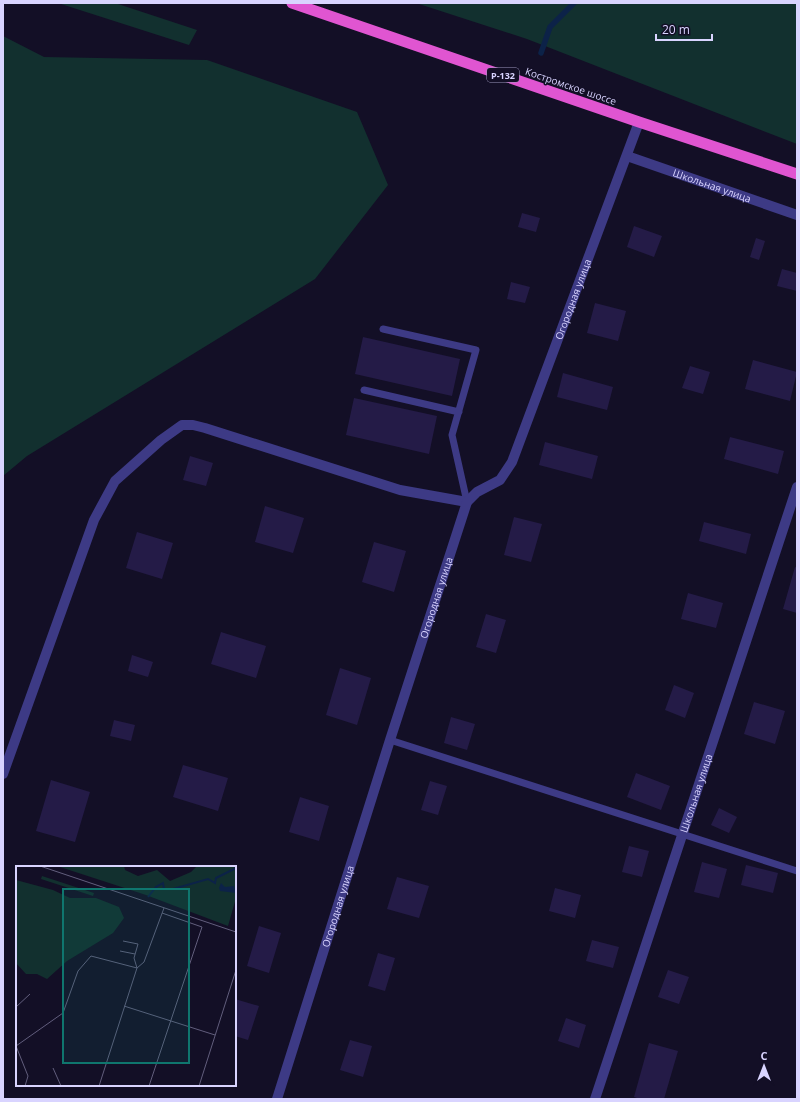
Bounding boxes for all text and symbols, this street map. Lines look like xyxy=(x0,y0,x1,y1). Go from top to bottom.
scale bar xyxy=(656,16,712,42)
text: 20 m xyxy=(662,21,690,38)
street label: Костромское шоссе xyxy=(524,64,619,108)
road number: Р-132 xyxy=(487,68,519,82)
street label: Школьная улица xyxy=(671,165,753,206)
street label: Огородная улица xyxy=(551,257,594,341)
street label: Огородная улица xyxy=(416,555,456,640)
street label: Школьная улица xyxy=(676,752,715,834)
street label: Огородная улица xyxy=(318,864,357,949)
inset map xyxy=(16,866,236,1086)
north arrow xyxy=(744,1046,784,1086)
text: С xyxy=(760,1048,768,1063)

